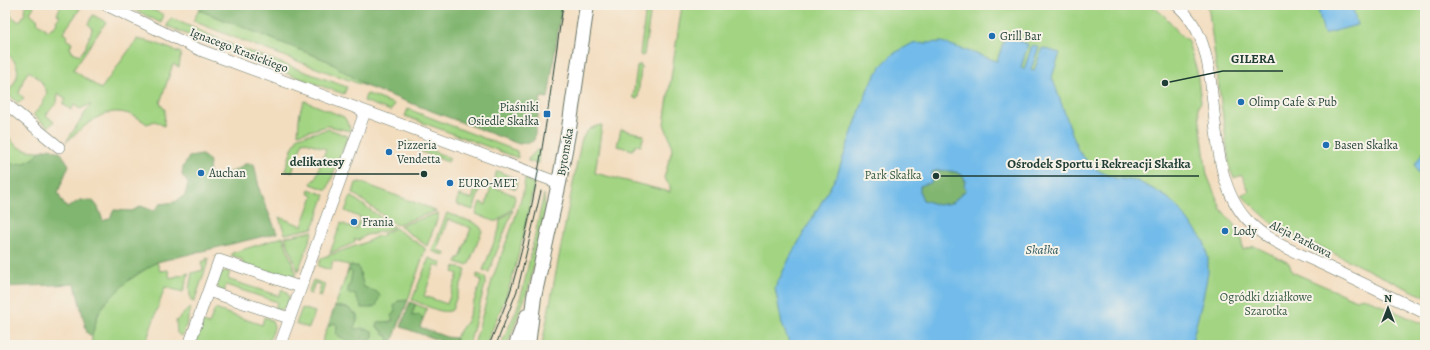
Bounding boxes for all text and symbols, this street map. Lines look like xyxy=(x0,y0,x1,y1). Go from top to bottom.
street label: Ignacego Krasickiego xyxy=(187,24,291,76)
place label: Grill Bar xyxy=(1000,28,1042,44)
marker: Grill Bar xyxy=(987,31,997,41)
callout: GILERA xyxy=(1223,46,1283,71)
text: GILERA xyxy=(1231,50,1276,67)
place label: Olimp Cafe & Pub xyxy=(1249,94,1337,110)
marker: Olimp Cafe & Pub xyxy=(1236,97,1246,107)
place label: Piaśniki Osiedle Skałka xyxy=(468,99,539,129)
marker: Piaśniki Osiedle Skałka xyxy=(542,109,552,119)
street label: Bytomska xyxy=(553,126,577,177)
place label: Pizzeria Vendetta xyxy=(396,137,441,167)
place label: Basen Skałka xyxy=(1334,137,1398,153)
marker: Basen Skałka xyxy=(1321,140,1331,150)
marker: Pizzeria Vendetta xyxy=(384,147,394,157)
callout: delikatesy xyxy=(281,149,352,174)
callout: Ośrodek Sportu i Rekreacji Skałka xyxy=(999,151,1199,176)
text: delikatesy xyxy=(290,153,345,170)
text: Ośrodek Sportu i Rekreacji Skałka xyxy=(1007,155,1191,172)
place label: Auchan xyxy=(208,165,246,181)
park label: Park Skałka xyxy=(864,167,922,183)
marker: Auchan xyxy=(196,168,206,178)
place label: EURO-MET xyxy=(458,175,517,191)
marker: EURO-MET xyxy=(445,178,455,188)
place label: Frania xyxy=(362,214,394,230)
street label: Aleja Parkowa xyxy=(1266,216,1335,262)
marker: Frania xyxy=(349,217,359,227)
place label: Lody xyxy=(1233,223,1258,239)
marker: Lody xyxy=(1220,226,1230,236)
water label: Skałka xyxy=(1025,241,1059,258)
north arrow xyxy=(1368,288,1408,328)
park label: Ogródki działkowe Szarotka xyxy=(1220,289,1312,319)
text: N xyxy=(1384,291,1392,306)

